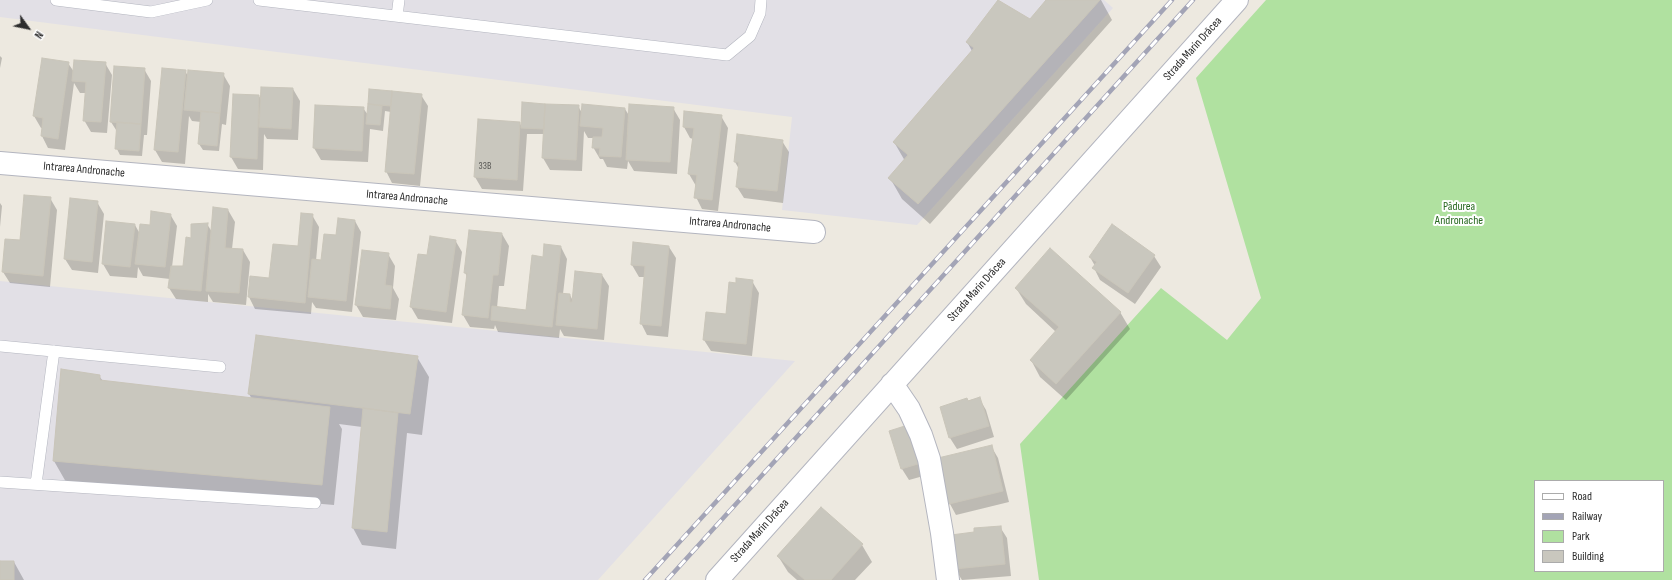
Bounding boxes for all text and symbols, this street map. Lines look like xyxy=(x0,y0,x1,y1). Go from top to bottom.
north arrow xyxy=(8,8,48,48)
street label: Strada Marin Drăcea xyxy=(1161,14,1225,84)
text: N xyxy=(31,29,46,41)
street label: Intrarea Andronache xyxy=(43,159,125,181)
house number: 33B xyxy=(479,160,491,172)
street label: Intrarea Andronache xyxy=(366,187,448,209)
park label: Pădurea Andronache xyxy=(1435,200,1483,228)
street label: Intrarea Andronache xyxy=(689,214,771,236)
street label: Strada Marin Drăcea xyxy=(945,255,1009,325)
legend xyxy=(1534,480,1664,572)
text: Road xyxy=(1572,489,1592,504)
street label: Strada Marin Drăcea xyxy=(728,496,792,566)
text: Railway xyxy=(1572,509,1602,524)
text: Park xyxy=(1572,529,1590,544)
text: Building xyxy=(1572,549,1604,564)

